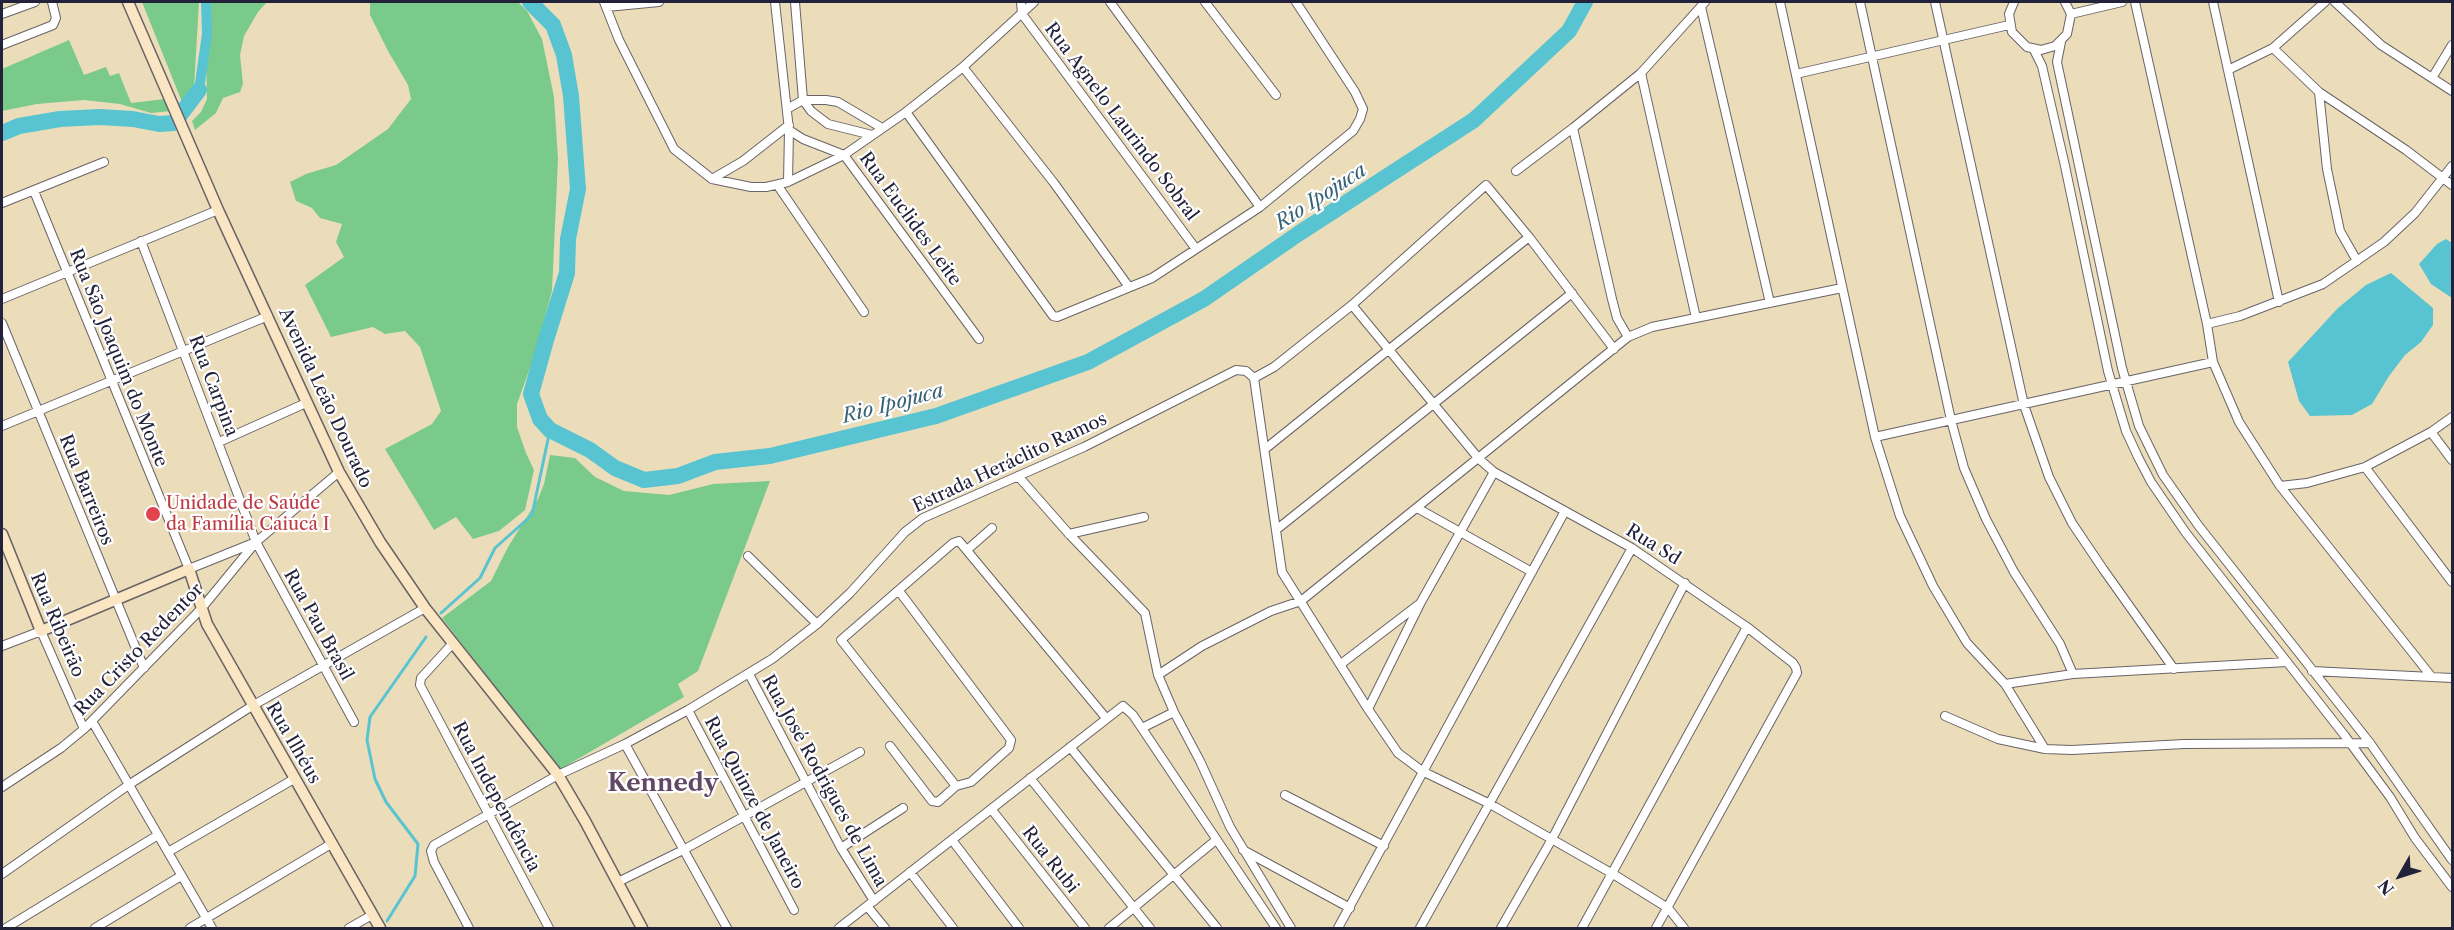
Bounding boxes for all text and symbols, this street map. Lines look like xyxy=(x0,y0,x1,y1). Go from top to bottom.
street label: Rua Agnelo Laurindo Sobral xyxy=(1039,19,1203,225)
street label: Rua Euclides Leite xyxy=(854,148,966,290)
water label: Rio Ipojuca xyxy=(1271,159,1371,235)
street label: Rua São Joaquim do Monte xyxy=(64,246,172,470)
street label: Avenida Leão Dourado xyxy=(274,304,376,492)
street label: Rua Carpina xyxy=(184,332,242,440)
water label: Rio Ipojuca xyxy=(840,379,946,429)
street label: Estrada Heráclito Ramos xyxy=(910,409,1110,517)
street label: Rua Barreiros xyxy=(54,432,118,548)
place label: Unidade de Saúde da Família Caiucá I xyxy=(166,493,330,536)
marker: Unidade de Saúde da Família Caiucá I xyxy=(144,505,162,523)
street label: Rua Sd xyxy=(1622,520,1684,570)
street label: Rua Pau Brasil xyxy=(279,566,357,684)
street label: Rua Ribeirão xyxy=(25,569,89,681)
street label: Rua Cristo Redentor xyxy=(70,579,208,721)
street label: Rua José Rodrigues de Lima xyxy=(757,671,891,891)
street label: Rua Ilhéus xyxy=(261,698,325,788)
street label: Rua Quinze de Janeiro xyxy=(699,713,809,893)
street label: Rua Independência xyxy=(447,718,545,876)
district label: Kennedy xyxy=(608,770,718,798)
street label: Rua Rubi xyxy=(1017,822,1083,898)
north arrow xyxy=(2370,846,2430,906)
text: N xyxy=(2374,876,2398,899)

